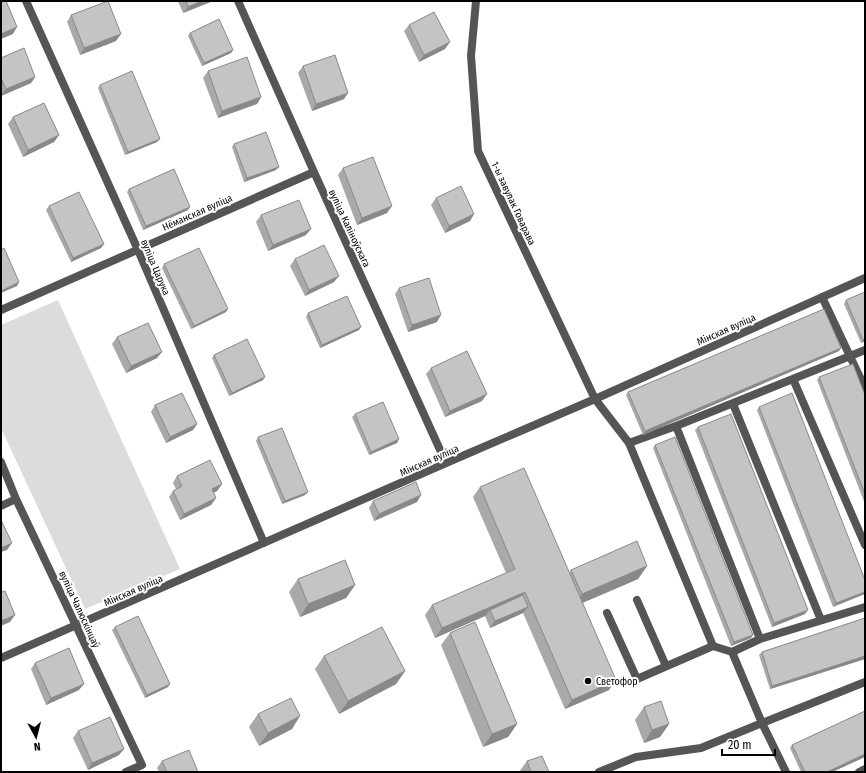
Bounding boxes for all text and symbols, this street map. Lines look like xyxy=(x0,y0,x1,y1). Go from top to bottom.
street label: 1-ы завулак Говарава xyxy=(488,160,538,247)
street label: вуліца Каліноўскага xyxy=(326,187,373,269)
street label: Нёманская вуліца xyxy=(160,191,234,234)
street label: вуліца Царука xyxy=(138,237,173,297)
street label: Мінская вуліца xyxy=(695,311,758,348)
street label: Мінская вуліца xyxy=(398,442,461,479)
street label: вуліца Чалюскінцаў xyxy=(56,569,103,650)
street label: Мінская вуліца xyxy=(102,572,165,609)
marker: Светофор xyxy=(583,676,593,686)
place label: Светофор xyxy=(596,676,638,688)
north arrow xyxy=(16,717,56,757)
scale bar xyxy=(722,731,775,757)
text: 20 m xyxy=(728,738,752,752)
text: N xyxy=(33,740,41,753)

